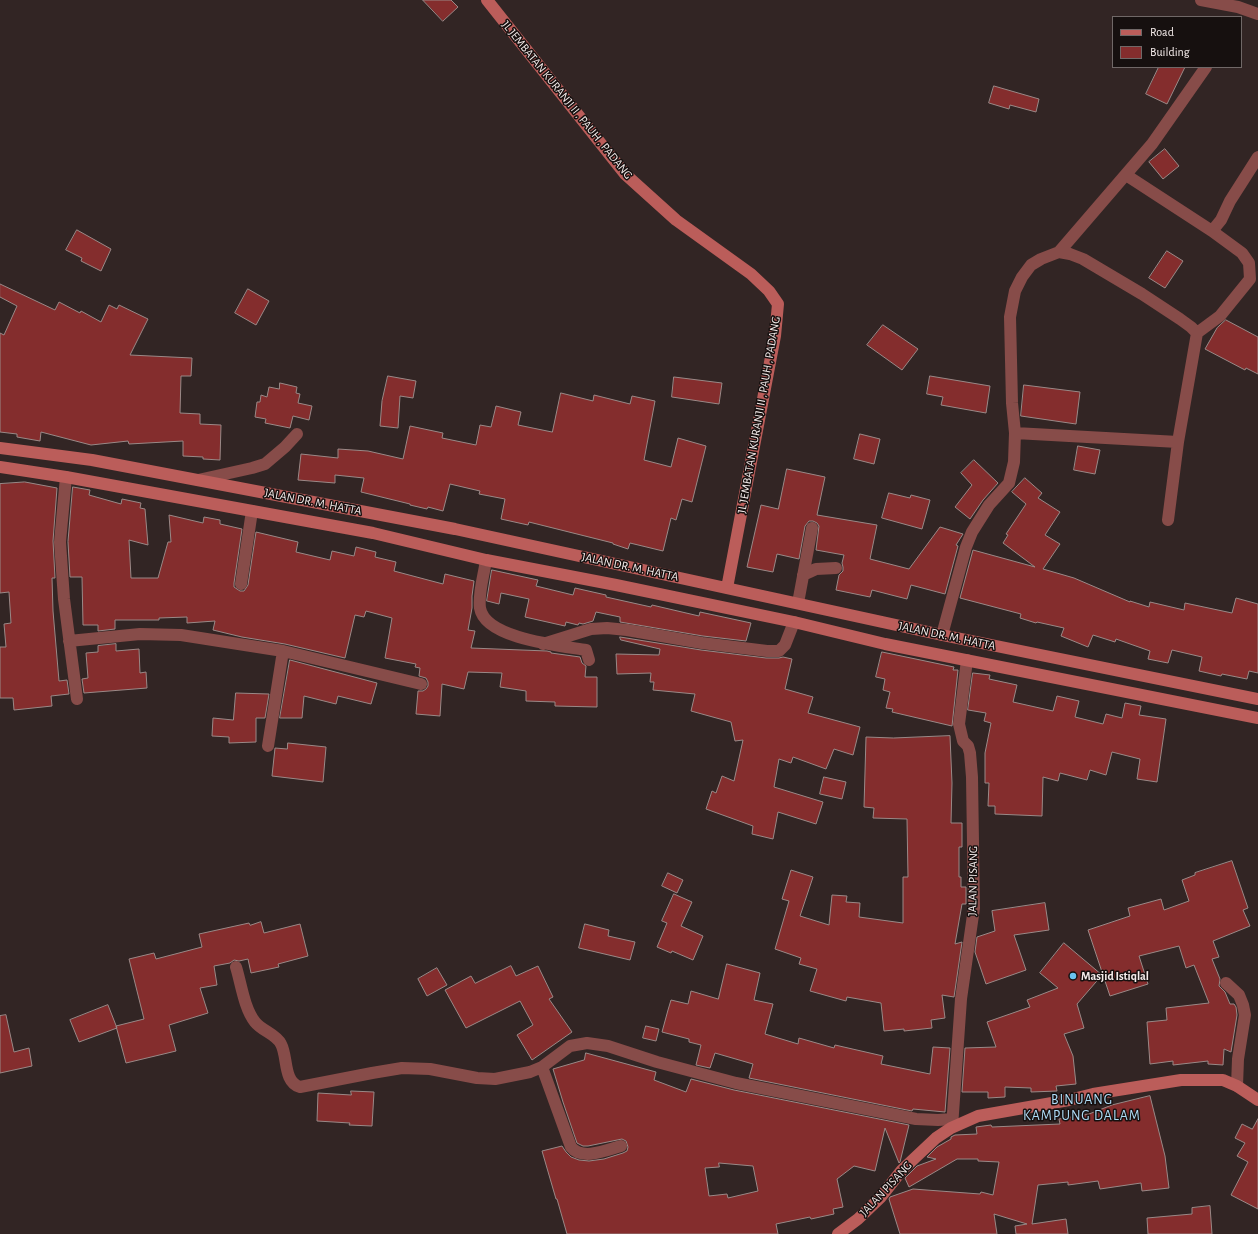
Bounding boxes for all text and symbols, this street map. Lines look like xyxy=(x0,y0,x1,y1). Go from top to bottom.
legend xyxy=(1112,16,1242,68)
street label: JL JEMBATAN KURANJI II , PAUH , PADANG xyxy=(499,18,635,182)
text: Road xyxy=(1150,26,1174,38)
text: Building xyxy=(1150,46,1190,58)
street label: JL JEMBATAN KURANJI II , PAUH , PADANG xyxy=(735,315,783,515)
street label: JALAN DR. M. HATTA xyxy=(263,486,363,518)
street label: JALAN DR. M. HATTA xyxy=(580,550,680,584)
street label: JALAN DR. M. HATTA xyxy=(897,619,997,653)
street label: JALAN PISANG xyxy=(965,846,981,916)
place label: Masjid Istiqlal xyxy=(1081,969,1149,983)
marker: Masjid Istiqlal xyxy=(1068,971,1078,981)
district label: BINUANG KAMPUNG DALAM xyxy=(1023,1092,1141,1124)
street label: JALAN PISANG xyxy=(857,1158,915,1220)

